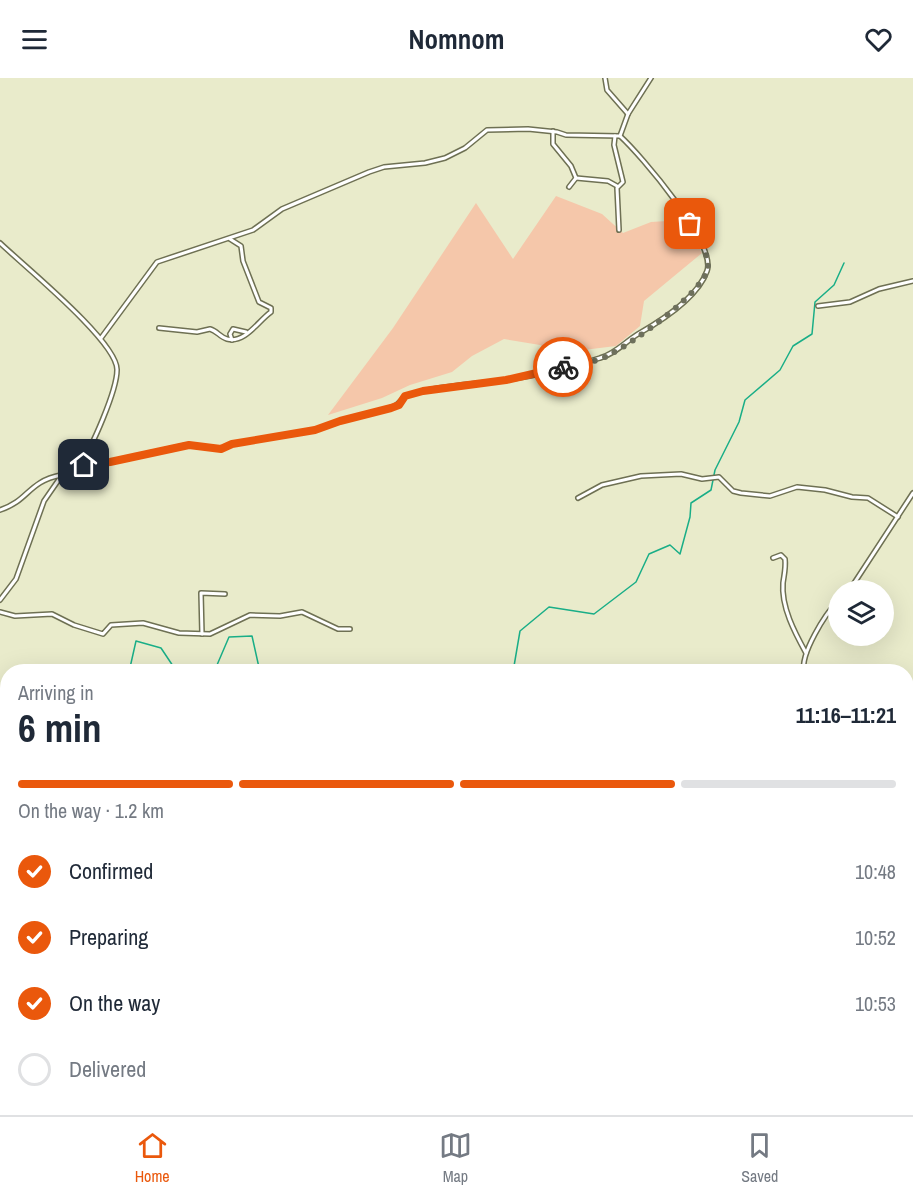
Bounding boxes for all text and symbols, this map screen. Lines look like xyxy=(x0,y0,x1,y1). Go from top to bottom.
text: Nomnom xyxy=(409,21,504,57)
icon: menu xyxy=(18,23,51,56)
icon: heart xyxy=(862,23,895,56)
pin xyxy=(664,198,715,249)
icon: bag xyxy=(673,207,706,240)
courier xyxy=(533,337,593,397)
icon: bike xyxy=(547,351,580,384)
pin xyxy=(58,439,109,490)
icon: home xyxy=(67,448,100,481)
map controls xyxy=(828,580,894,646)
button: layers xyxy=(828,580,894,646)
text: Arriving in xyxy=(18,679,94,706)
text: 11:16–11:21 xyxy=(796,700,896,730)
text: 6 min xyxy=(18,702,102,754)
text: On the way · 1.2 km xyxy=(18,797,164,824)
icon: check xyxy=(18,855,51,888)
text: Confirmed xyxy=(69,856,153,886)
text: 10:48 xyxy=(855,858,896,885)
icon: check xyxy=(18,921,51,954)
text: Preparing xyxy=(69,922,148,952)
text: 10:52 xyxy=(855,924,896,951)
icon: check xyxy=(18,987,51,1020)
text: On the way xyxy=(69,988,160,1018)
text: 10:53 xyxy=(855,990,896,1017)
text: Delivered xyxy=(69,1054,146,1084)
tab: Home xyxy=(135,1129,170,1187)
tab: Map xyxy=(439,1129,472,1187)
tab: Saved xyxy=(741,1129,778,1187)

